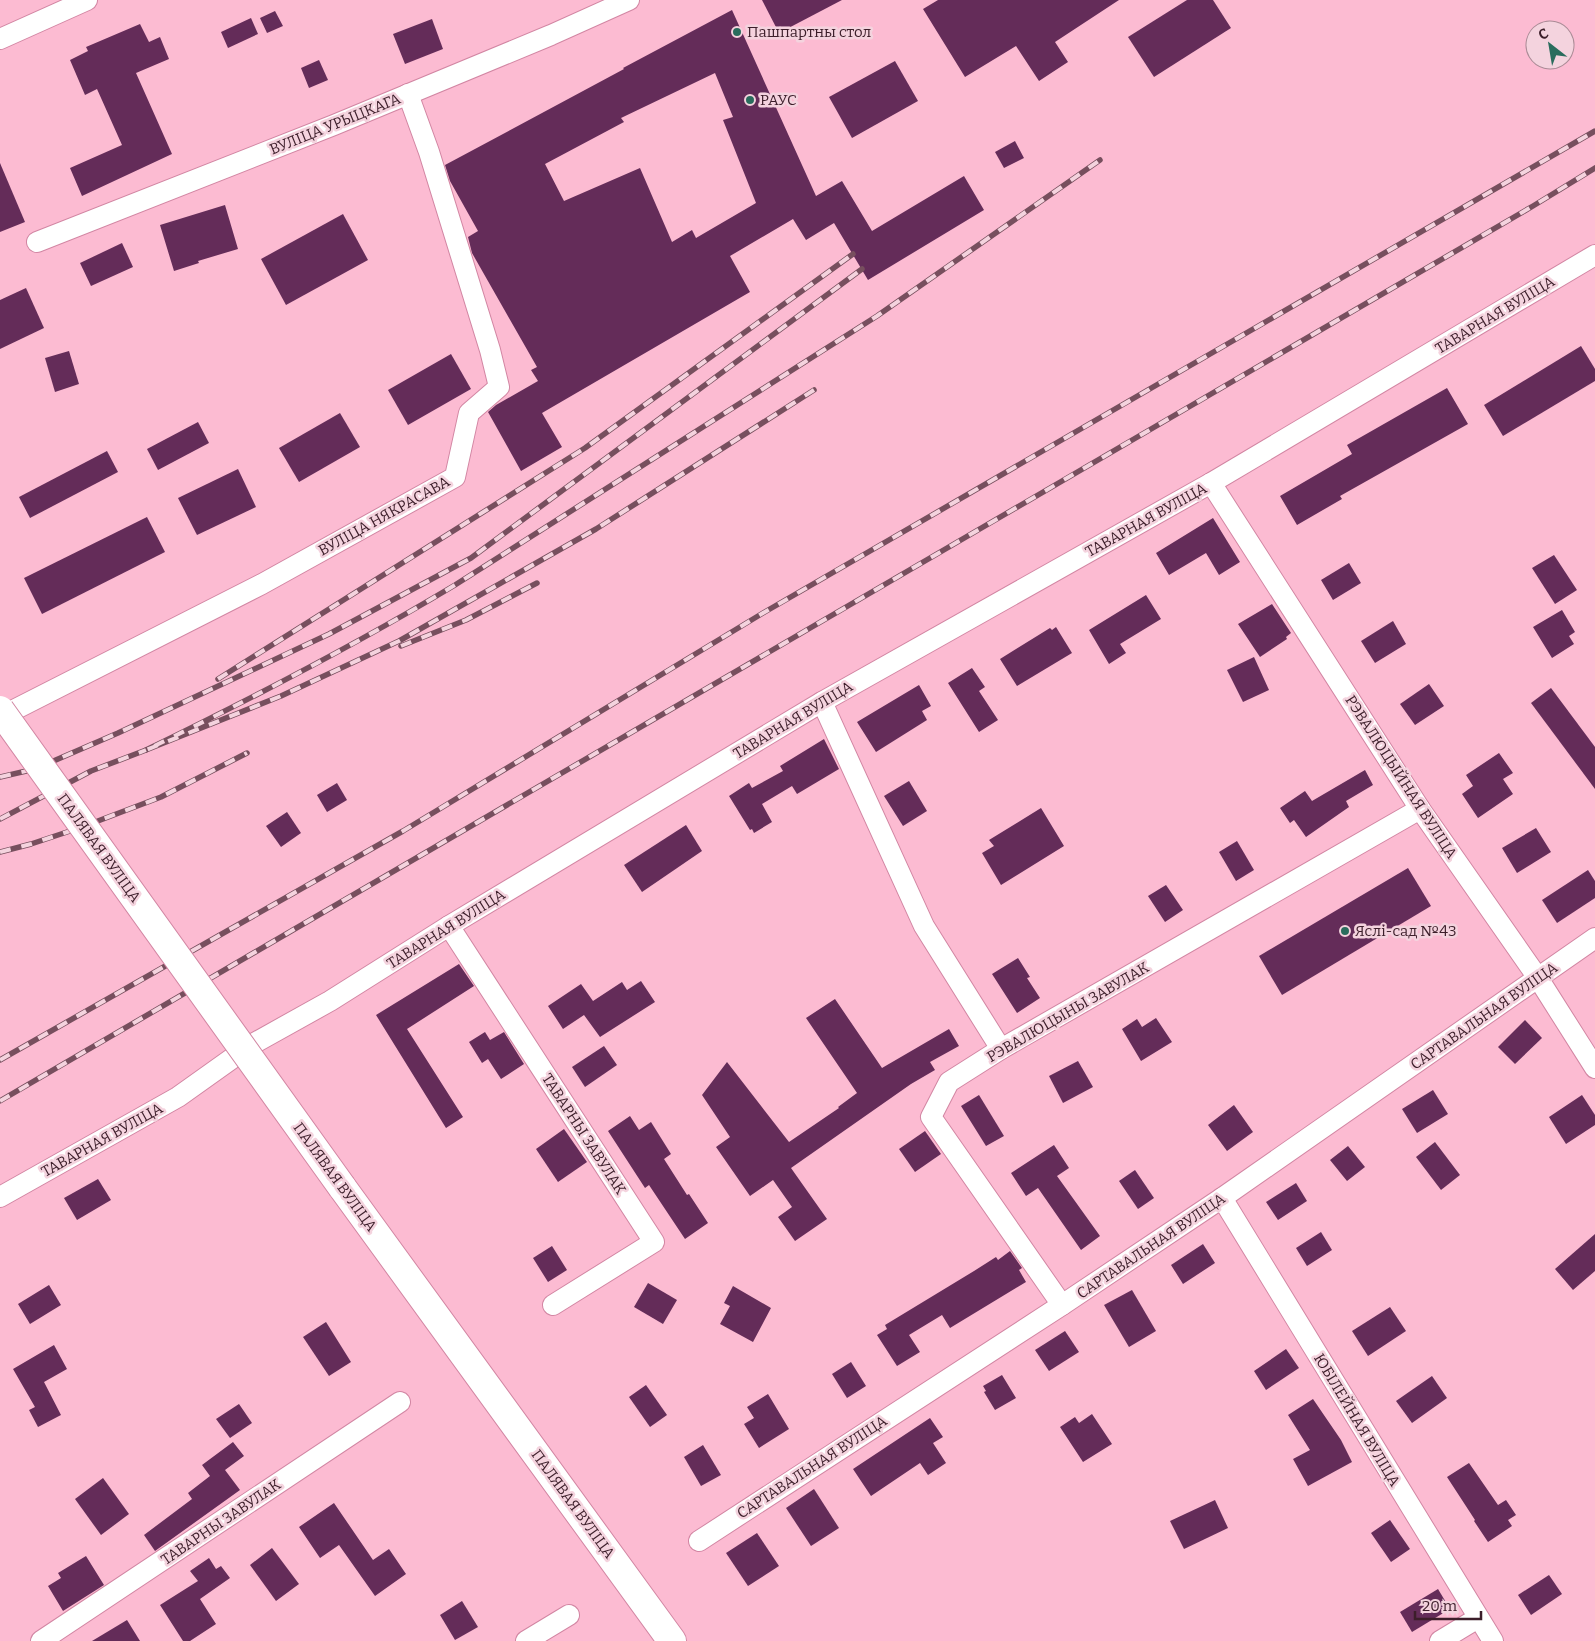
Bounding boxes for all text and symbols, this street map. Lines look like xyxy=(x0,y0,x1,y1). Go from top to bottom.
north arrow xyxy=(1525,20,1575,70)
place label: Пашпартны стол xyxy=(747,23,871,41)
text: С xyxy=(1535,25,1552,44)
marker: Пашпартны стол xyxy=(731,26,743,38)
street label: ВУЛІЦА УРЫЦКАГА xyxy=(267,89,403,158)
place label: РАУС xyxy=(760,91,797,109)
marker: РАУС xyxy=(744,94,756,106)
street label: ТАВАРНАЯ ВУЛІЦА xyxy=(1432,272,1558,358)
street label: ВУЛІЦА НЯКРАСАВА xyxy=(315,472,453,560)
street label: ТАВАРНАЯ ВУЛІЦА xyxy=(1082,479,1210,561)
street label: ТАВАРНАЯ ВУЛІЦА xyxy=(730,677,856,763)
street label: РЭВАЛЮЦЫЙНАЯ ВУЛІЦА xyxy=(1341,692,1461,863)
street label: ПАЛЯВАЯ ВУЛІЦА xyxy=(54,790,145,906)
street label: ТАВАРНАЯ ВУЛІЦА xyxy=(384,885,509,973)
place label: Яслі-сад №43 xyxy=(1355,922,1456,940)
marker: Яслі-сад №43 xyxy=(1339,925,1351,937)
street label: РЭВАЛЮЦЫНЫ ЗАВУЛАК xyxy=(984,958,1153,1066)
street label: САРТАВАЛЬНАЯ ВУЛІЦА xyxy=(1407,958,1561,1074)
street label: ТАВАРНЫ ЗАВУЛАК xyxy=(538,1070,630,1198)
street label: ТАВАРНАЯ ВУЛІЦА xyxy=(38,1099,166,1181)
street label: ПАЛЯВАЯ ВУЛІЦА xyxy=(290,1119,381,1235)
street label: САРТАВАЛЬНАЯ ВУЛІЦА xyxy=(1073,1189,1229,1302)
street label: ЮБІЛЕЙНАЯ ВУЛІЦА xyxy=(1310,1350,1404,1490)
street label: САРТАВАЛЬНАЯ ВУЛІЦА xyxy=(734,1412,891,1522)
street label: ПАЛЯВАЯ ВУЛІЦА xyxy=(528,1446,619,1562)
street label: ТАВАРНЫ ЗАВУЛАК xyxy=(158,1475,285,1569)
scale bar xyxy=(1415,1588,1481,1620)
text: 20 m xyxy=(1422,1597,1458,1615)

